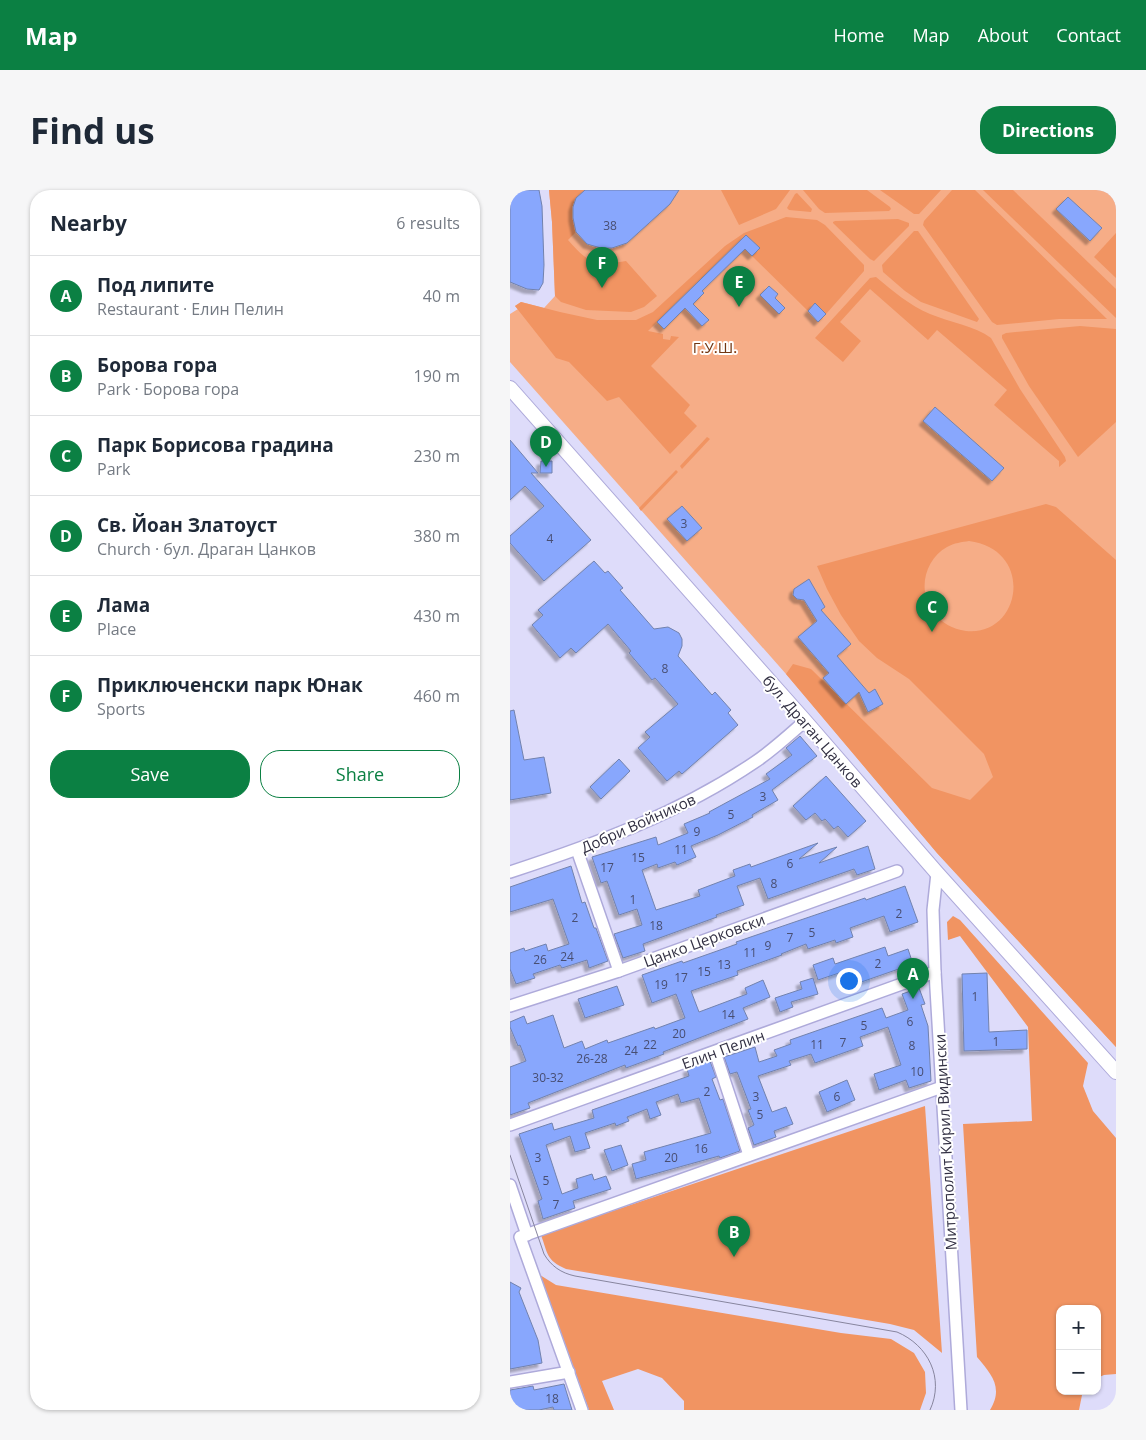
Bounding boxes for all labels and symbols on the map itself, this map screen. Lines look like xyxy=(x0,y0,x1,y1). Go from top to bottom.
house number: 38 xyxy=(603,217,617,234)
pin: F xyxy=(586,247,618,288)
pin: E xyxy=(723,266,755,307)
park label: Г.У.Ш. xyxy=(693,337,737,357)
pin: D xyxy=(530,426,562,467)
house number: 3 xyxy=(681,515,688,532)
house number: 4 xyxy=(547,530,554,547)
pin: C xyxy=(916,591,948,632)
house number: 8 xyxy=(662,660,669,677)
street label: бул. Драган Цанков xyxy=(759,670,867,792)
house number: 3 xyxy=(760,788,767,805)
street label: Добри Войников xyxy=(578,789,698,857)
house number: 5 xyxy=(728,806,735,823)
house number: 9 xyxy=(694,823,701,840)
house number: 11 xyxy=(674,841,688,858)
house number: 15 xyxy=(631,849,645,866)
house number: 6 xyxy=(787,855,794,872)
house number: 17 xyxy=(600,859,614,876)
house number: 8 xyxy=(771,875,778,892)
house number: 1 xyxy=(630,891,636,908)
house number: 2 xyxy=(896,905,903,922)
house number: 2 xyxy=(572,909,579,926)
street label: Цанко Церковски xyxy=(640,909,768,971)
house number: 18 xyxy=(649,917,663,934)
house number: 5 xyxy=(809,924,816,941)
house number: 7 xyxy=(787,929,794,946)
house number: 9 xyxy=(765,937,772,954)
house number: 11 xyxy=(743,944,757,961)
house number: 24 xyxy=(560,948,574,965)
house number: 26 xyxy=(533,951,547,968)
house number: 2 xyxy=(875,955,882,972)
house number: 13 xyxy=(717,956,731,973)
pin: A xyxy=(897,958,929,999)
house number: 15 xyxy=(697,963,711,980)
your location xyxy=(836,968,862,994)
house number: 17 xyxy=(674,969,688,986)
house number: 19 xyxy=(654,976,668,993)
house number: 1 xyxy=(972,988,978,1005)
house number: 14 xyxy=(721,1006,735,1023)
house number: 6 xyxy=(907,1013,914,1030)
house number: 5 xyxy=(861,1017,868,1034)
house number: 20 xyxy=(672,1025,686,1042)
street label: Елин Пелин xyxy=(679,1025,767,1073)
street label: Митрополит Кирил Видински xyxy=(929,1033,961,1251)
house number: 1 xyxy=(993,1033,999,1050)
house number: 7 xyxy=(840,1034,847,1051)
house number: 22 xyxy=(643,1036,657,1053)
house number: 11 xyxy=(810,1036,824,1053)
house number: 8 xyxy=(909,1037,916,1054)
house number: 24 xyxy=(624,1042,638,1059)
house number: 26-28 xyxy=(576,1050,608,1067)
house number: 10 xyxy=(910,1063,924,1080)
house number: 30-32 xyxy=(532,1069,564,1086)
house number: 2 xyxy=(704,1083,711,1100)
house number: 3 xyxy=(753,1088,760,1105)
house number: 6 xyxy=(834,1088,841,1105)
house number: 5 xyxy=(757,1106,764,1123)
house number: 16 xyxy=(694,1140,708,1157)
house number: 3 xyxy=(535,1149,542,1166)
house number: 20 xyxy=(664,1149,678,1166)
house number: 5 xyxy=(543,1172,550,1189)
house number: 7 xyxy=(553,1196,560,1213)
pin: B xyxy=(718,1216,750,1257)
house number: 18 xyxy=(545,1390,559,1407)

